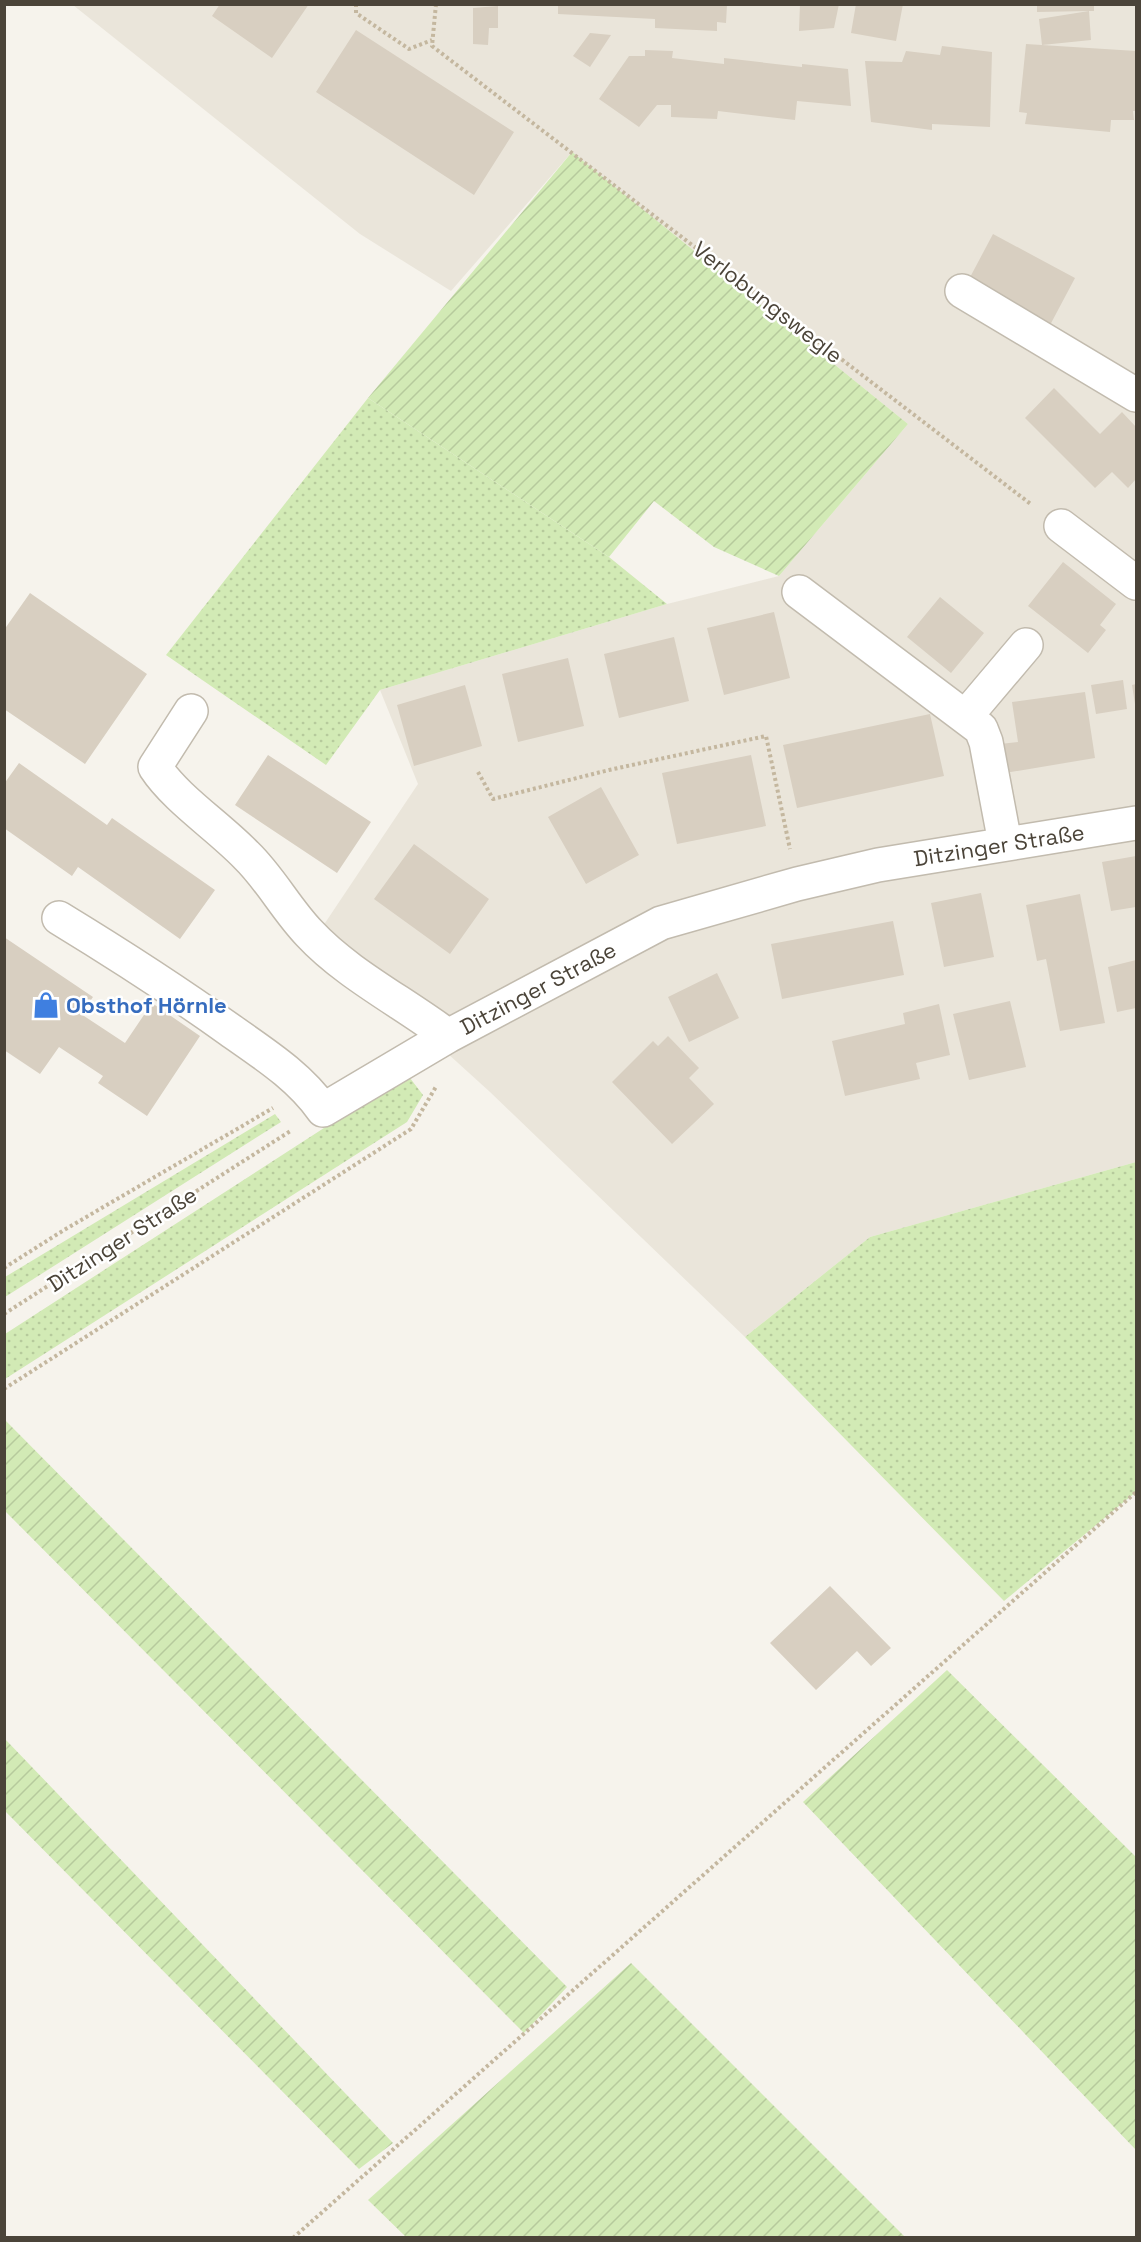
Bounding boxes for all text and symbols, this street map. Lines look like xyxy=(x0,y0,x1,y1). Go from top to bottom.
street label: Verlobungswegle xyxy=(687,235,849,369)
street label: Ditzinger Straße xyxy=(912,818,1086,872)
street label: Ditzinger Straße xyxy=(455,935,621,1041)
shop icon: Obsthof Hörnle xyxy=(31,990,61,1020)
place label: Obsthof Hörnle xyxy=(66,991,227,1019)
street label: Ditzinger Straße xyxy=(42,1180,202,1298)

